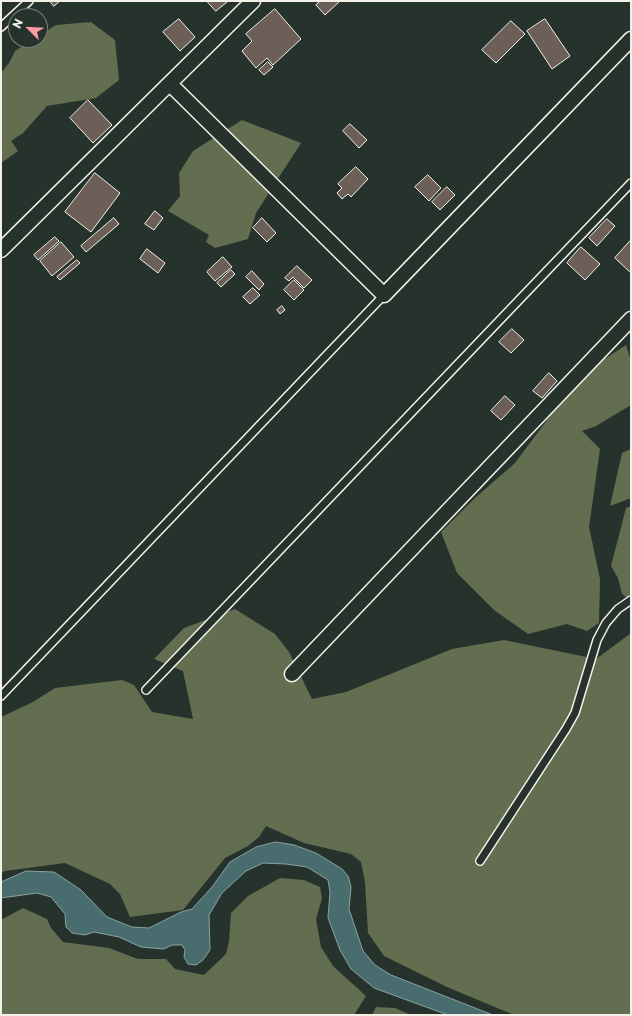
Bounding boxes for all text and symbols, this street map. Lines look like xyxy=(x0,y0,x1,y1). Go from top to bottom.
north arrow xyxy=(8,8,48,48)
text: N xyxy=(8,16,27,31)

